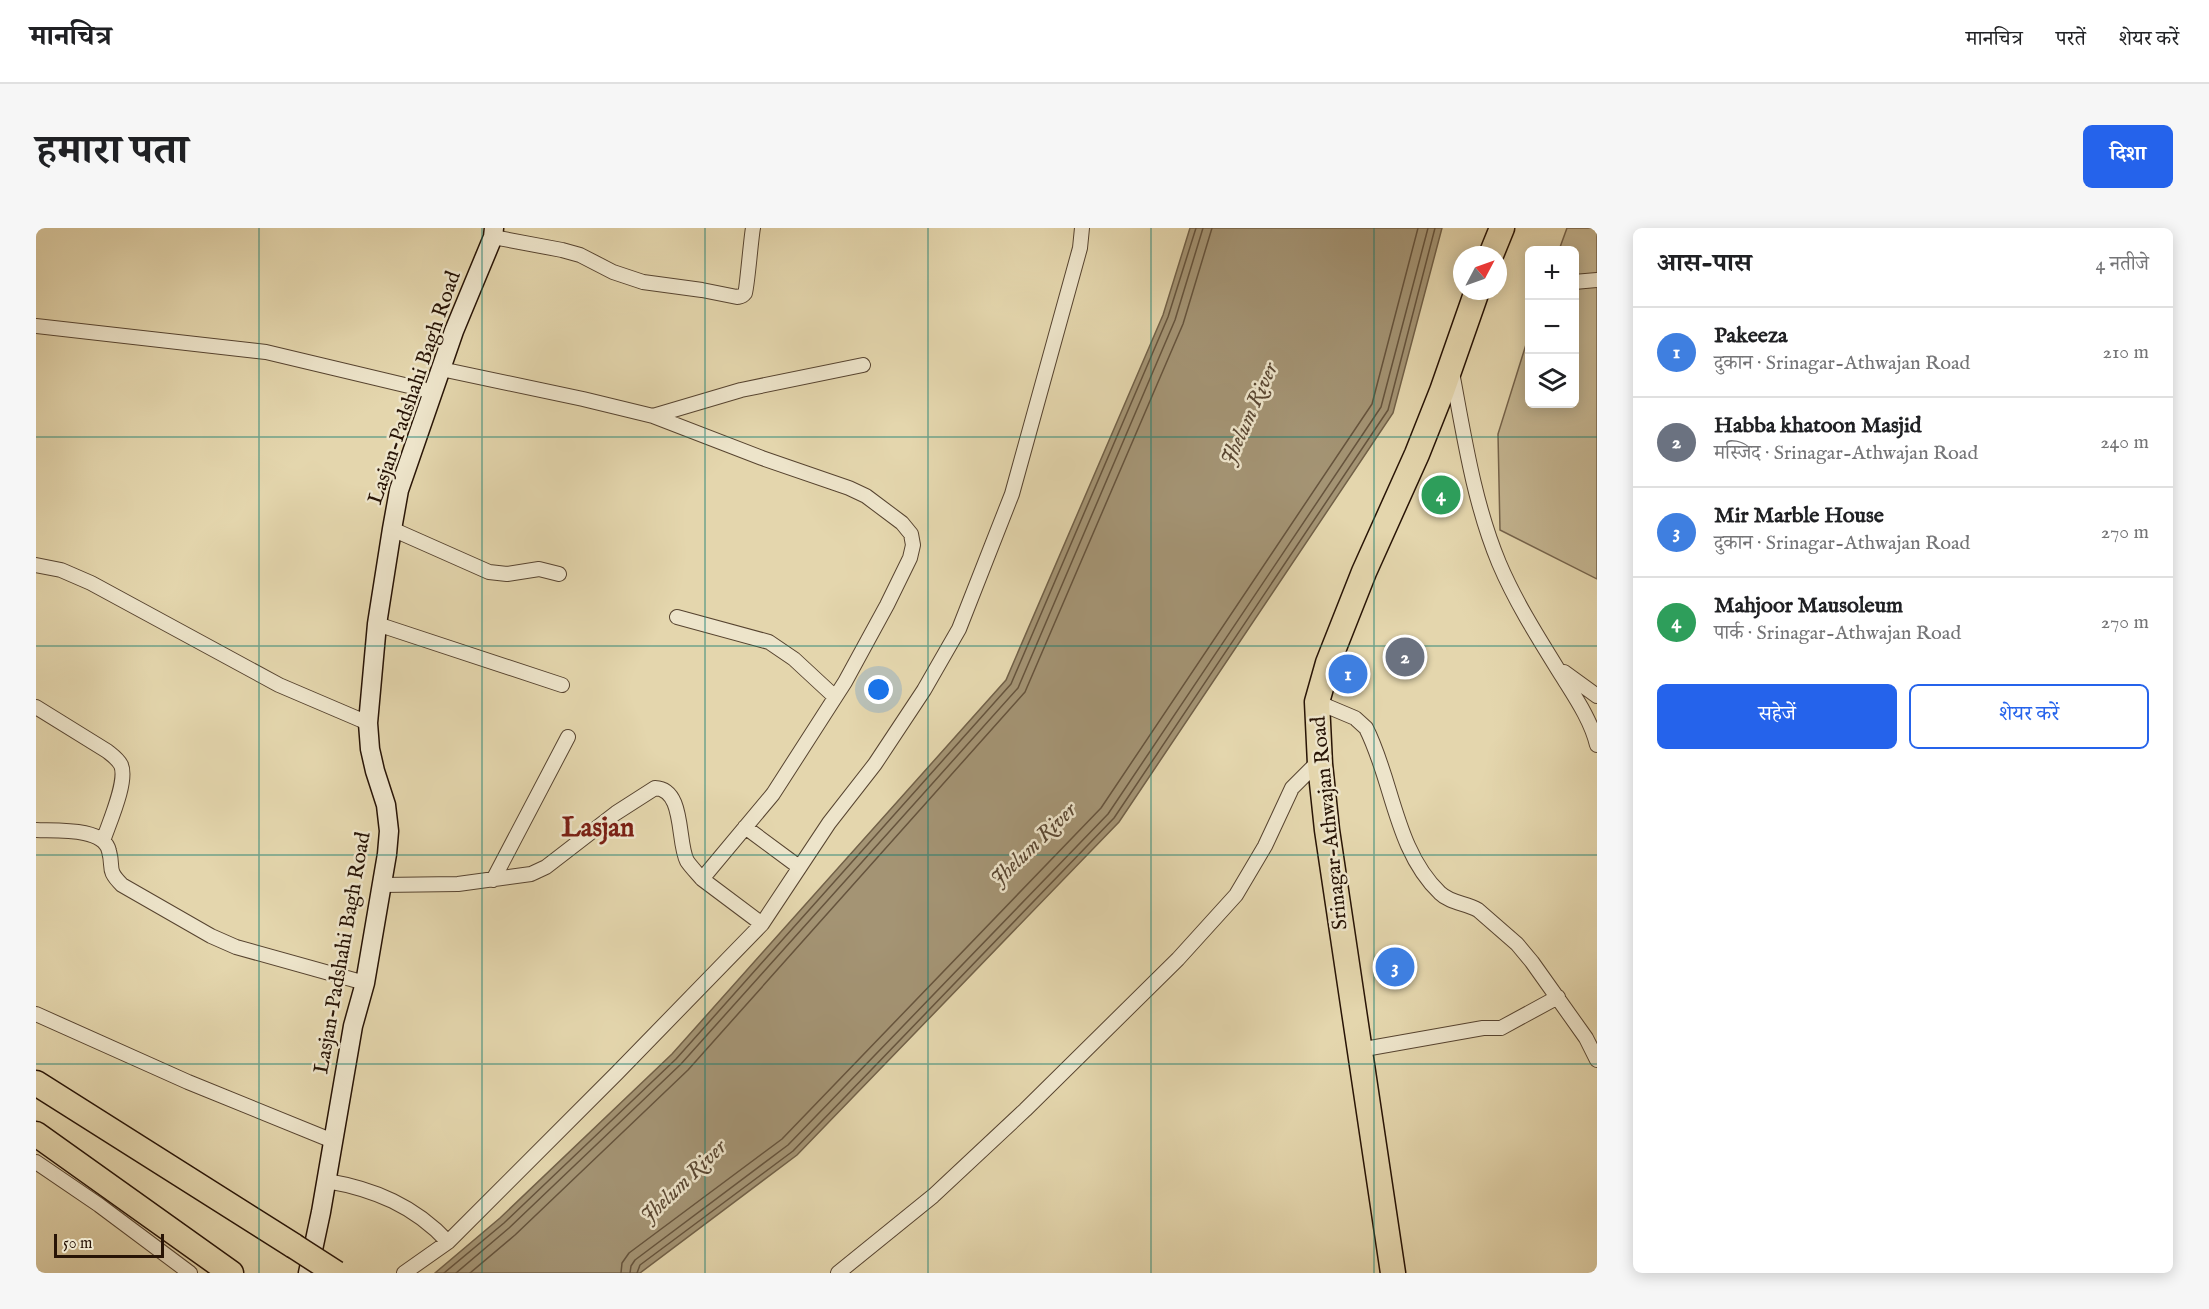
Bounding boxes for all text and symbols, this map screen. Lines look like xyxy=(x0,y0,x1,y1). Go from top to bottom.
text: मानचित्र xyxy=(30,20,112,55)
text: मानचित्र xyxy=(1966,26,2023,53)
text: परतें xyxy=(2056,26,2086,53)
text: शेयर करें xyxy=(2119,26,2179,53)
text: हमारा पता xyxy=(36,125,188,178)
button: दिशा xyxy=(2083,125,2173,188)
north arrow xyxy=(1453,246,1507,300)
map controls xyxy=(1525,246,1579,408)
button: + xyxy=(1525,246,1579,300)
text: आस-पास xyxy=(1657,247,1752,280)
text: 4 नतीजे xyxy=(2096,252,2149,277)
street label: Lasjan-Padshahi Bagh Road xyxy=(362,267,468,508)
button: − xyxy=(1525,300,1579,354)
text: Pakeeza xyxy=(1714,322,1788,350)
text: 1 xyxy=(1673,340,1680,365)
text: 210 m xyxy=(2103,340,2149,365)
text: दुकान · Srinagar-Athwajan Road xyxy=(1714,351,1970,376)
button: layers xyxy=(1525,354,1579,408)
water label: Jhelum River xyxy=(1215,357,1286,470)
text: Habba khatoon Masjid xyxy=(1714,412,1922,440)
text: 2 xyxy=(1672,430,1681,455)
text: 240 m xyxy=(2100,430,2149,455)
text: मस्जिद · Srinagar-Athwajan Road xyxy=(1714,441,1978,466)
pin: 4 xyxy=(1422,472,1460,518)
text: Mir Marble House xyxy=(1714,502,1884,530)
text: 3 xyxy=(1673,520,1680,545)
text: 270 m xyxy=(2101,520,2149,545)
text: दुकान · Srinagar-Athwajan Road xyxy=(1714,531,1970,556)
text: Mahjoor Mausoleum xyxy=(1714,592,1903,620)
text: 4 xyxy=(1672,610,1681,635)
text: 270 m xyxy=(2101,610,2149,635)
text: पार्क · Srinagar-Athwajan Road xyxy=(1714,621,1961,646)
pin: 2 xyxy=(1386,634,1424,680)
pin: 1 xyxy=(1328,652,1368,696)
your location xyxy=(864,675,893,704)
button: सहेजें xyxy=(1657,684,1897,749)
button: शेयर करें xyxy=(1909,684,2149,749)
street label: Srinagar-Athwajan Road xyxy=(1305,714,1355,931)
water label: Jhelum River xyxy=(985,796,1084,893)
district label: Lasjan xyxy=(562,812,635,846)
street label: Lasjan-Padshahi Bagh Road xyxy=(308,829,378,1076)
pin: 3 xyxy=(1376,944,1414,990)
water label: Jhelum River xyxy=(635,1133,734,1230)
scale bar xyxy=(54,1231,164,1258)
text: 50 m xyxy=(63,1234,92,1254)

